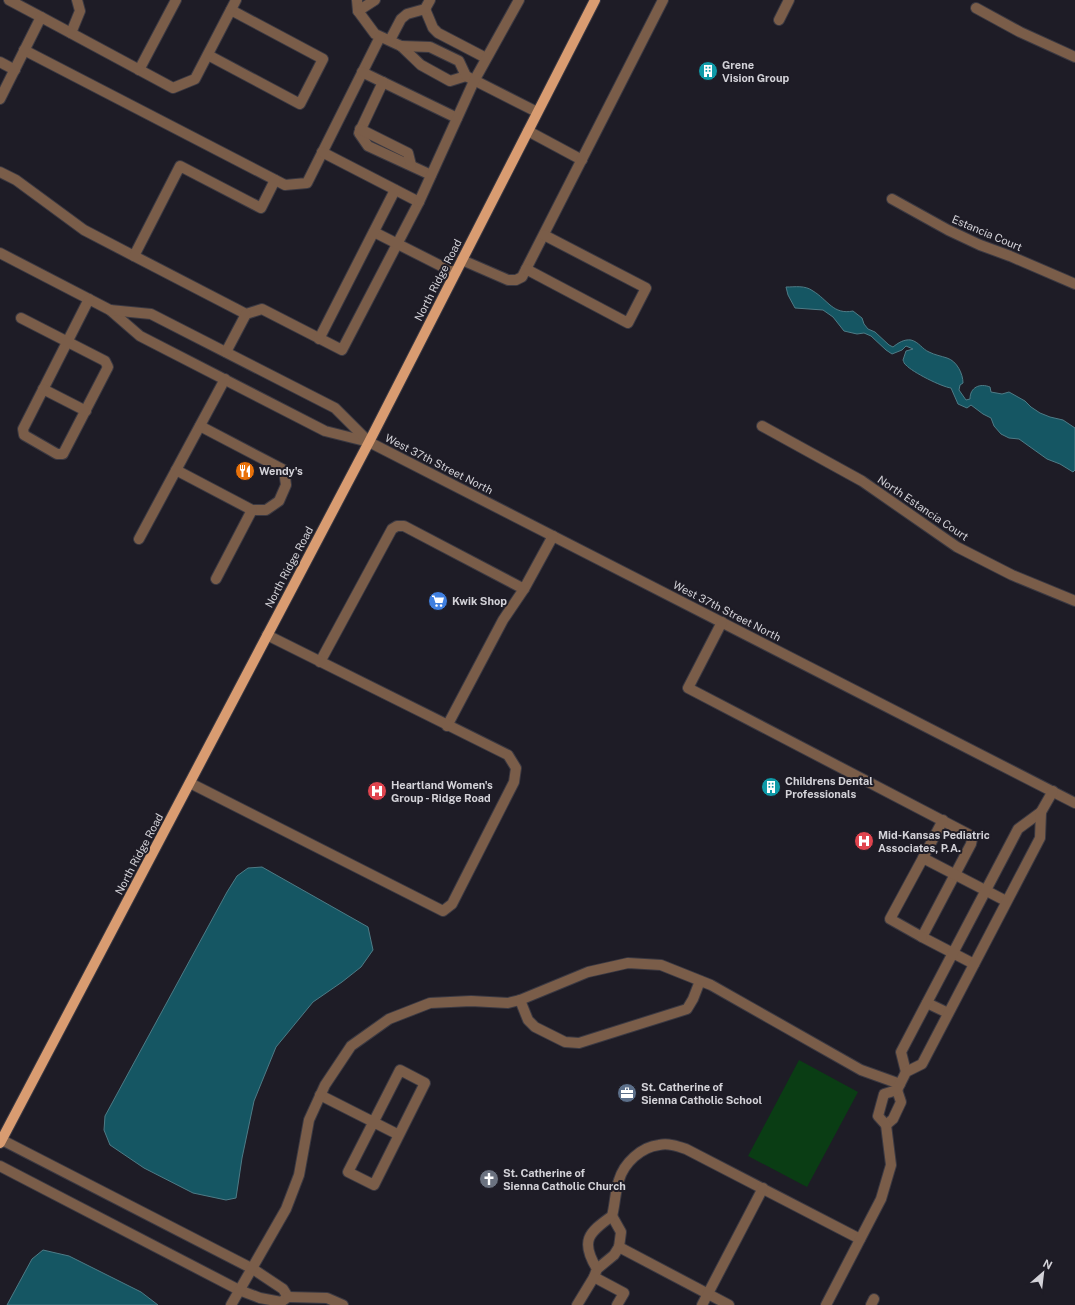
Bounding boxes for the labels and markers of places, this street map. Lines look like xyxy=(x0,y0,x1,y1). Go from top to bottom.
place label: Grene Vision Group xyxy=(722,59,789,84)
building icon: Grene Vision Group xyxy=(697,60,719,82)
restaurant icon: Wendy's xyxy=(234,460,256,482)
place label: Wendy's xyxy=(259,465,303,477)
supermarket icon: Kwik Shop xyxy=(427,590,449,612)
place label: Kwik Shop xyxy=(452,595,507,607)
place label: Childrens Dental Professionals xyxy=(785,775,873,800)
building icon: Childrens Dental Professionals xyxy=(760,776,782,798)
place label: Heartland Women's Group - Ridge Road xyxy=(391,779,493,804)
hospital icon: Heartland Women's Group - Ridge Road xyxy=(366,780,388,802)
place label: Mid-Kansas Pediatric Associates, P.A. xyxy=(878,829,990,854)
hospital icon: Mid-Kansas Pediatric Associates, P.A. xyxy=(853,830,875,852)
place label: St. Catherine of Sienna Catholic School xyxy=(641,1081,762,1106)
office icon: St. Catherine of Sienna Catholic School xyxy=(616,1082,638,1104)
place label: St. Catherine of Sienna Catholic Church xyxy=(503,1167,626,1192)
church icon: St. Catherine of Sienna Catholic Church xyxy=(478,1168,500,1190)

